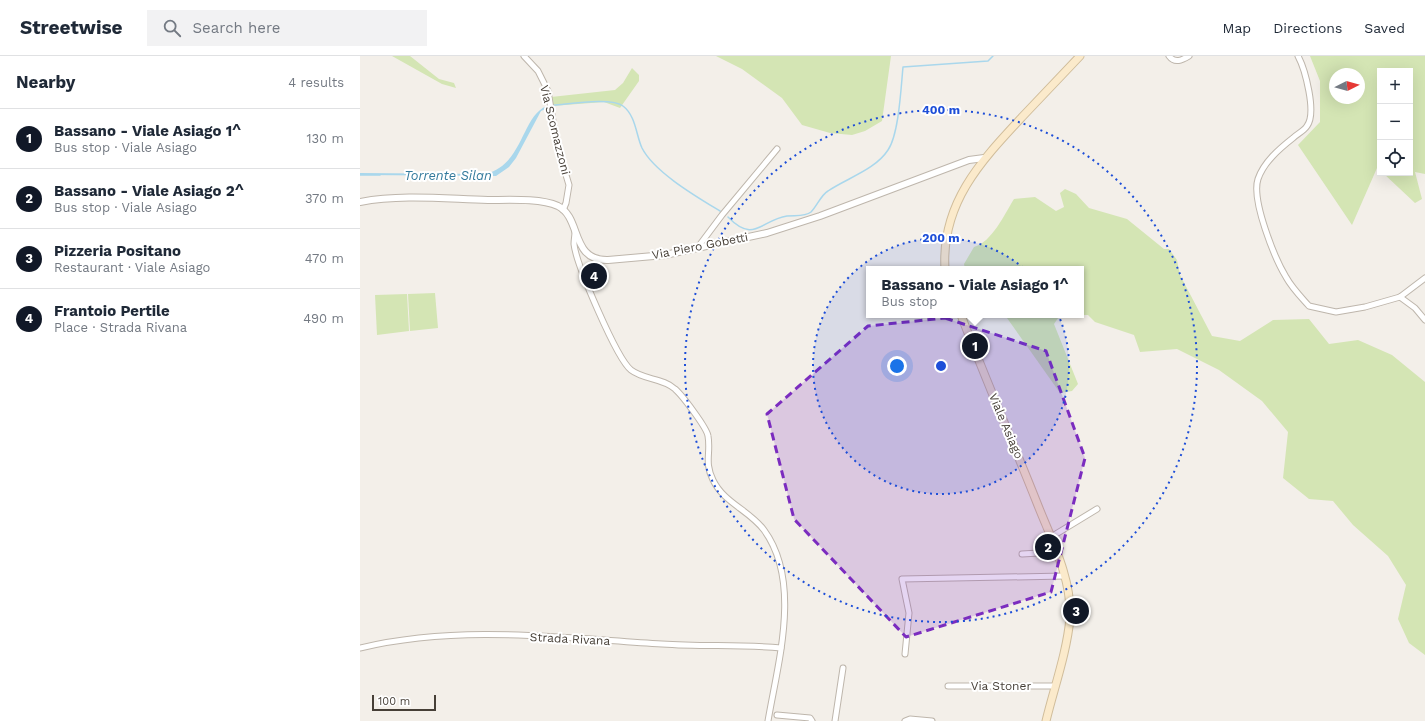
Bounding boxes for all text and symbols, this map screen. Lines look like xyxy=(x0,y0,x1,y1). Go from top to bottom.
search box xyxy=(147,10,427,46)
text: Streetwise xyxy=(20,16,123,39)
icon: search xyxy=(161,17,183,39)
text: Search here xyxy=(193,19,280,37)
text: Map xyxy=(1223,20,1251,36)
text: Directions xyxy=(1273,20,1342,36)
text: Saved xyxy=(1364,20,1405,36)
north arrow xyxy=(1329,68,1365,104)
map controls xyxy=(1377,68,1413,176)
button: + xyxy=(1377,68,1413,104)
text: Nearby xyxy=(16,72,75,92)
text: 4 results xyxy=(288,75,344,90)
street label: Via Scomazzoni xyxy=(537,84,573,176)
text: 400 m xyxy=(922,103,960,117)
button: − xyxy=(1377,104,1413,140)
text: Bassano - Viale Asiago 1^ xyxy=(54,122,241,140)
text: 1 xyxy=(26,131,32,146)
text: 130 m xyxy=(306,131,344,146)
text: Bus stop · Viale Asiago xyxy=(54,140,197,155)
button: locate xyxy=(1377,140,1413,176)
water label: Torrente Silan xyxy=(404,168,492,183)
text: Bassano - Viale Asiago 2^ xyxy=(54,182,244,200)
text: 2 xyxy=(25,191,33,206)
text: 370 m xyxy=(305,191,344,206)
text: Bus stop · Viale Asiago xyxy=(54,200,197,215)
street label: Via Piero Gobetti xyxy=(651,230,749,262)
text: 200 m xyxy=(922,231,960,245)
text: Pizzeria Positano xyxy=(54,242,181,260)
text: 3 xyxy=(25,251,33,266)
text: 470 m xyxy=(305,251,344,266)
text: Restaurant · Viale Asiago xyxy=(54,260,210,275)
pin: 4 xyxy=(581,261,607,291)
popup xyxy=(866,266,1084,318)
text: Bassano - Viale Asiago 1^ xyxy=(881,276,1069,294)
text: Bus stop xyxy=(881,294,937,309)
text: Frantoio Pertile xyxy=(54,302,170,320)
text: 4 xyxy=(25,311,33,326)
text: 490 m xyxy=(303,311,344,326)
text: Place · Strada Rivana xyxy=(54,320,187,335)
pin: 1 xyxy=(962,331,988,361)
your location xyxy=(887,356,907,376)
centre of rings xyxy=(934,359,948,373)
street label: Viale Asiago xyxy=(986,391,1026,461)
pin: 2 xyxy=(1035,532,1061,562)
pin: 3 xyxy=(1063,596,1089,626)
street label: Strada Rivana xyxy=(529,630,611,648)
street label: Via Stoner xyxy=(971,679,1031,693)
scale bar xyxy=(372,693,436,712)
text: 100 m xyxy=(378,695,410,708)

